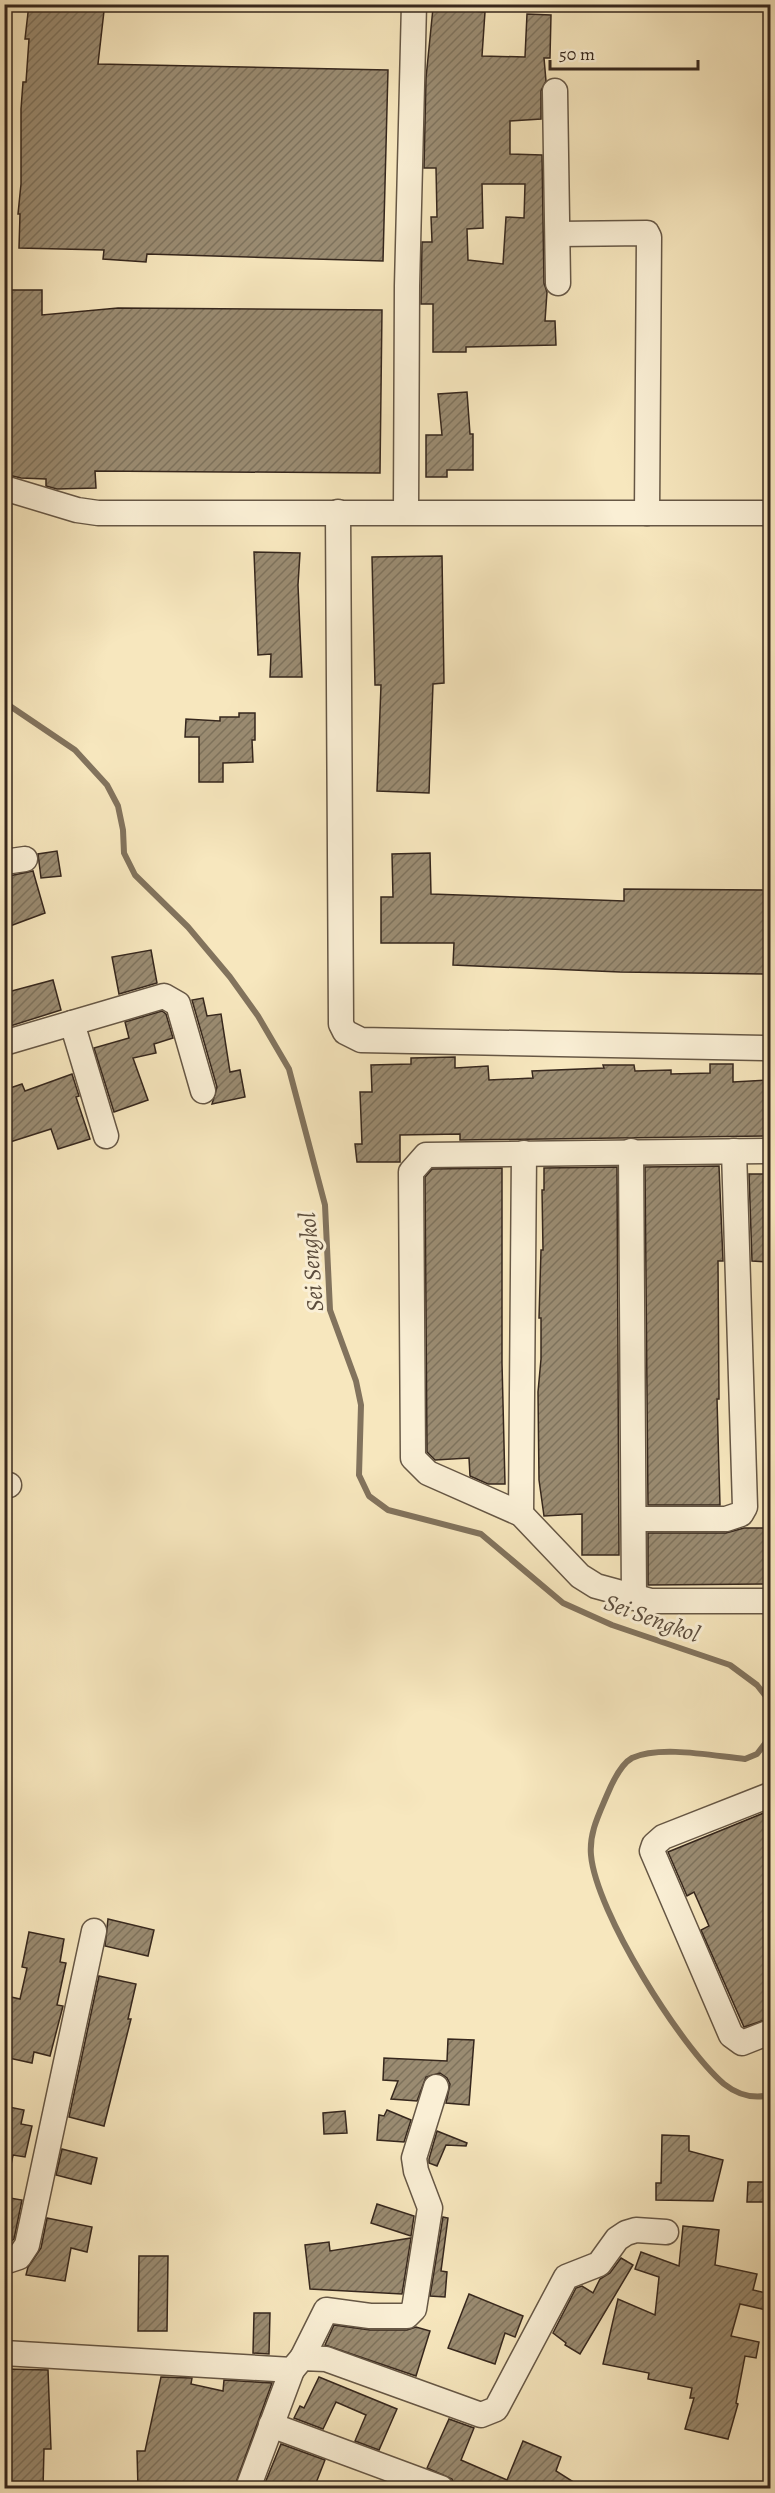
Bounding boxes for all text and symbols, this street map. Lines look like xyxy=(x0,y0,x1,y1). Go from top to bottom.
scale bar xyxy=(550,33,698,71)
text: 50 m xyxy=(559,42,595,66)
water label: Sei Sengkol xyxy=(291,1211,331,1313)
water label: Sei Sengkol xyxy=(600,1586,704,1650)

